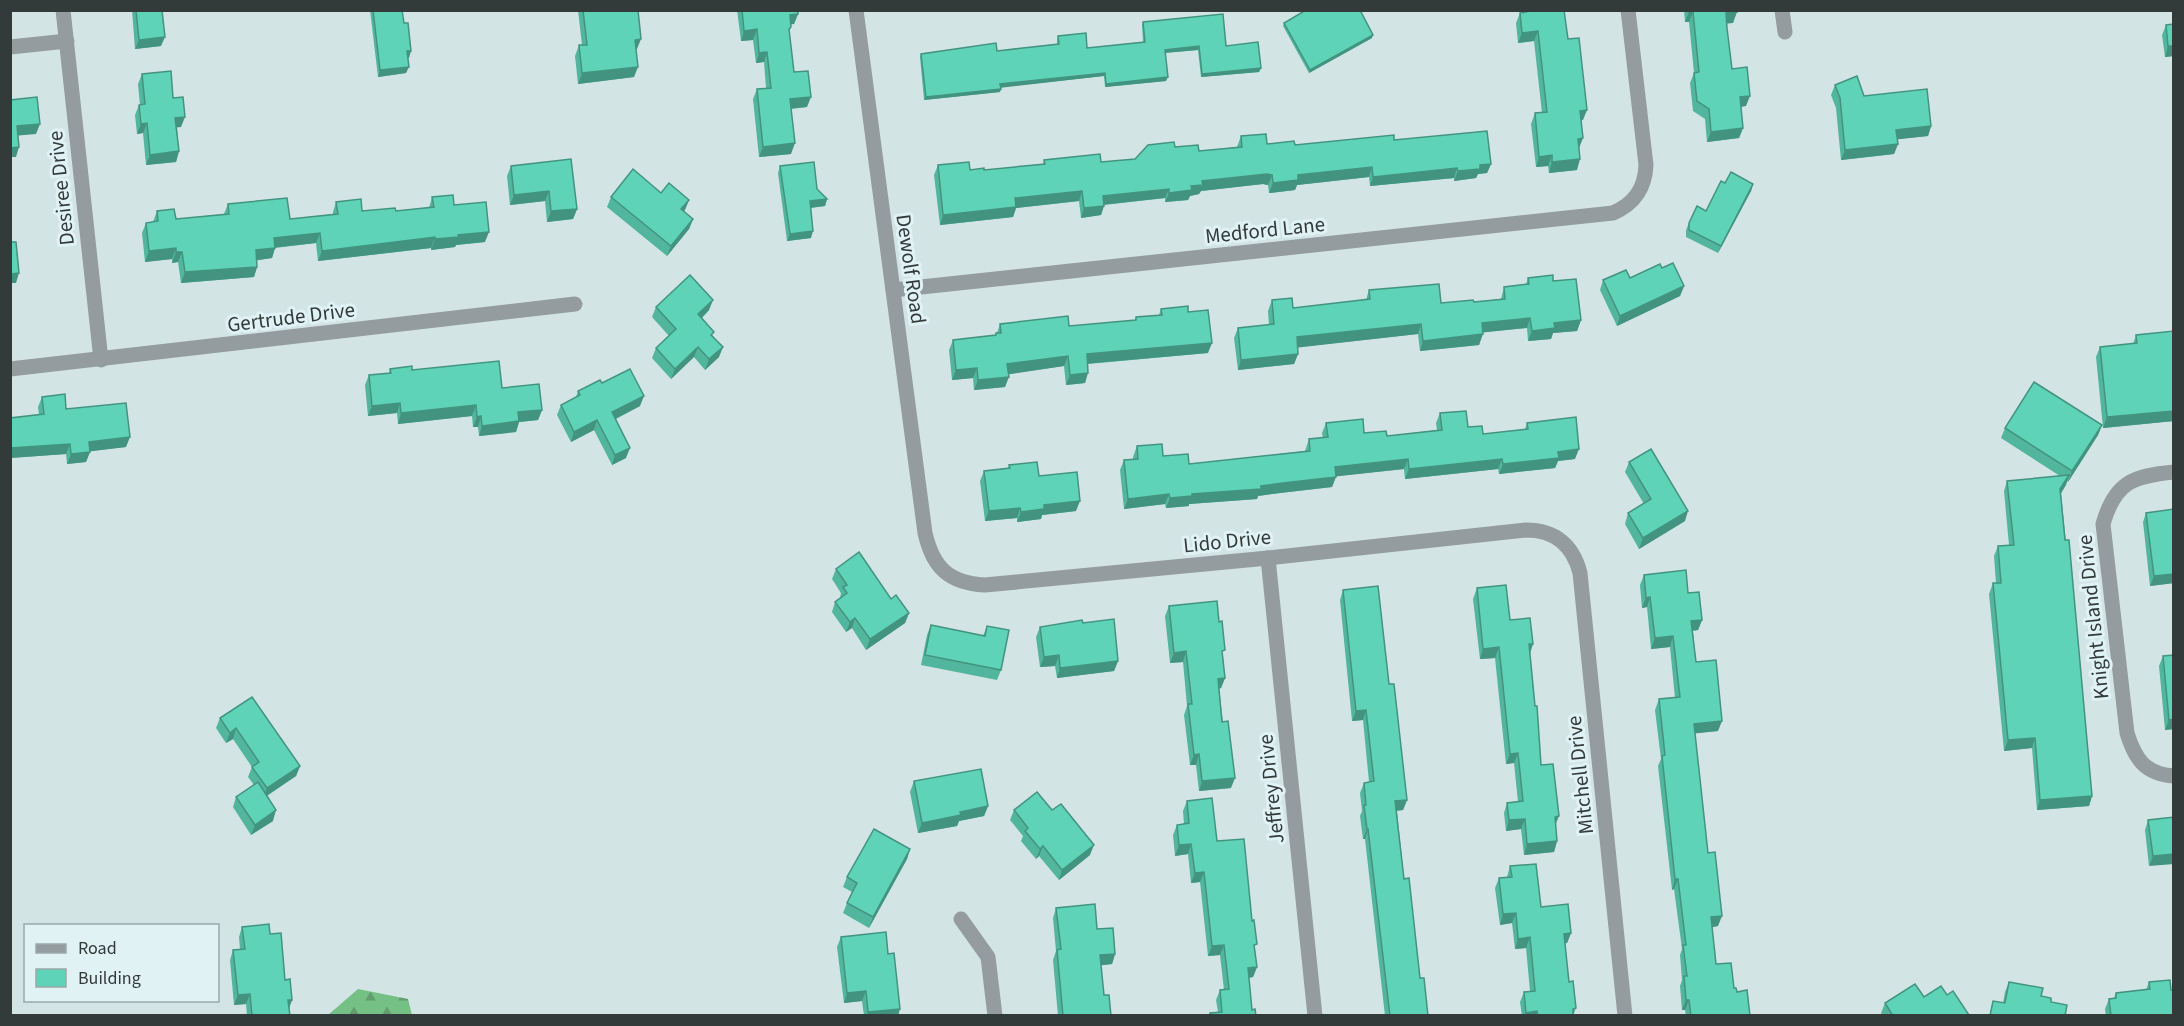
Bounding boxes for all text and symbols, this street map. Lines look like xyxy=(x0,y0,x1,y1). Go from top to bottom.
street label: Desiree Drive xyxy=(40,129,82,247)
street label: Medford Lane xyxy=(1204,209,1326,251)
street label: Dewolf Road xyxy=(888,212,934,326)
street label: Gertrude Drive xyxy=(226,294,356,340)
street label: Lido Drive xyxy=(1182,521,1272,561)
street label: Knight Island Drive xyxy=(2069,533,2117,701)
street label: Mitchell Drive xyxy=(1559,714,1601,836)
street label: Jeffrey Drive xyxy=(1250,733,1292,845)
legend xyxy=(24,924,219,1002)
text: Road xyxy=(78,936,117,961)
text: Building xyxy=(78,966,141,991)

